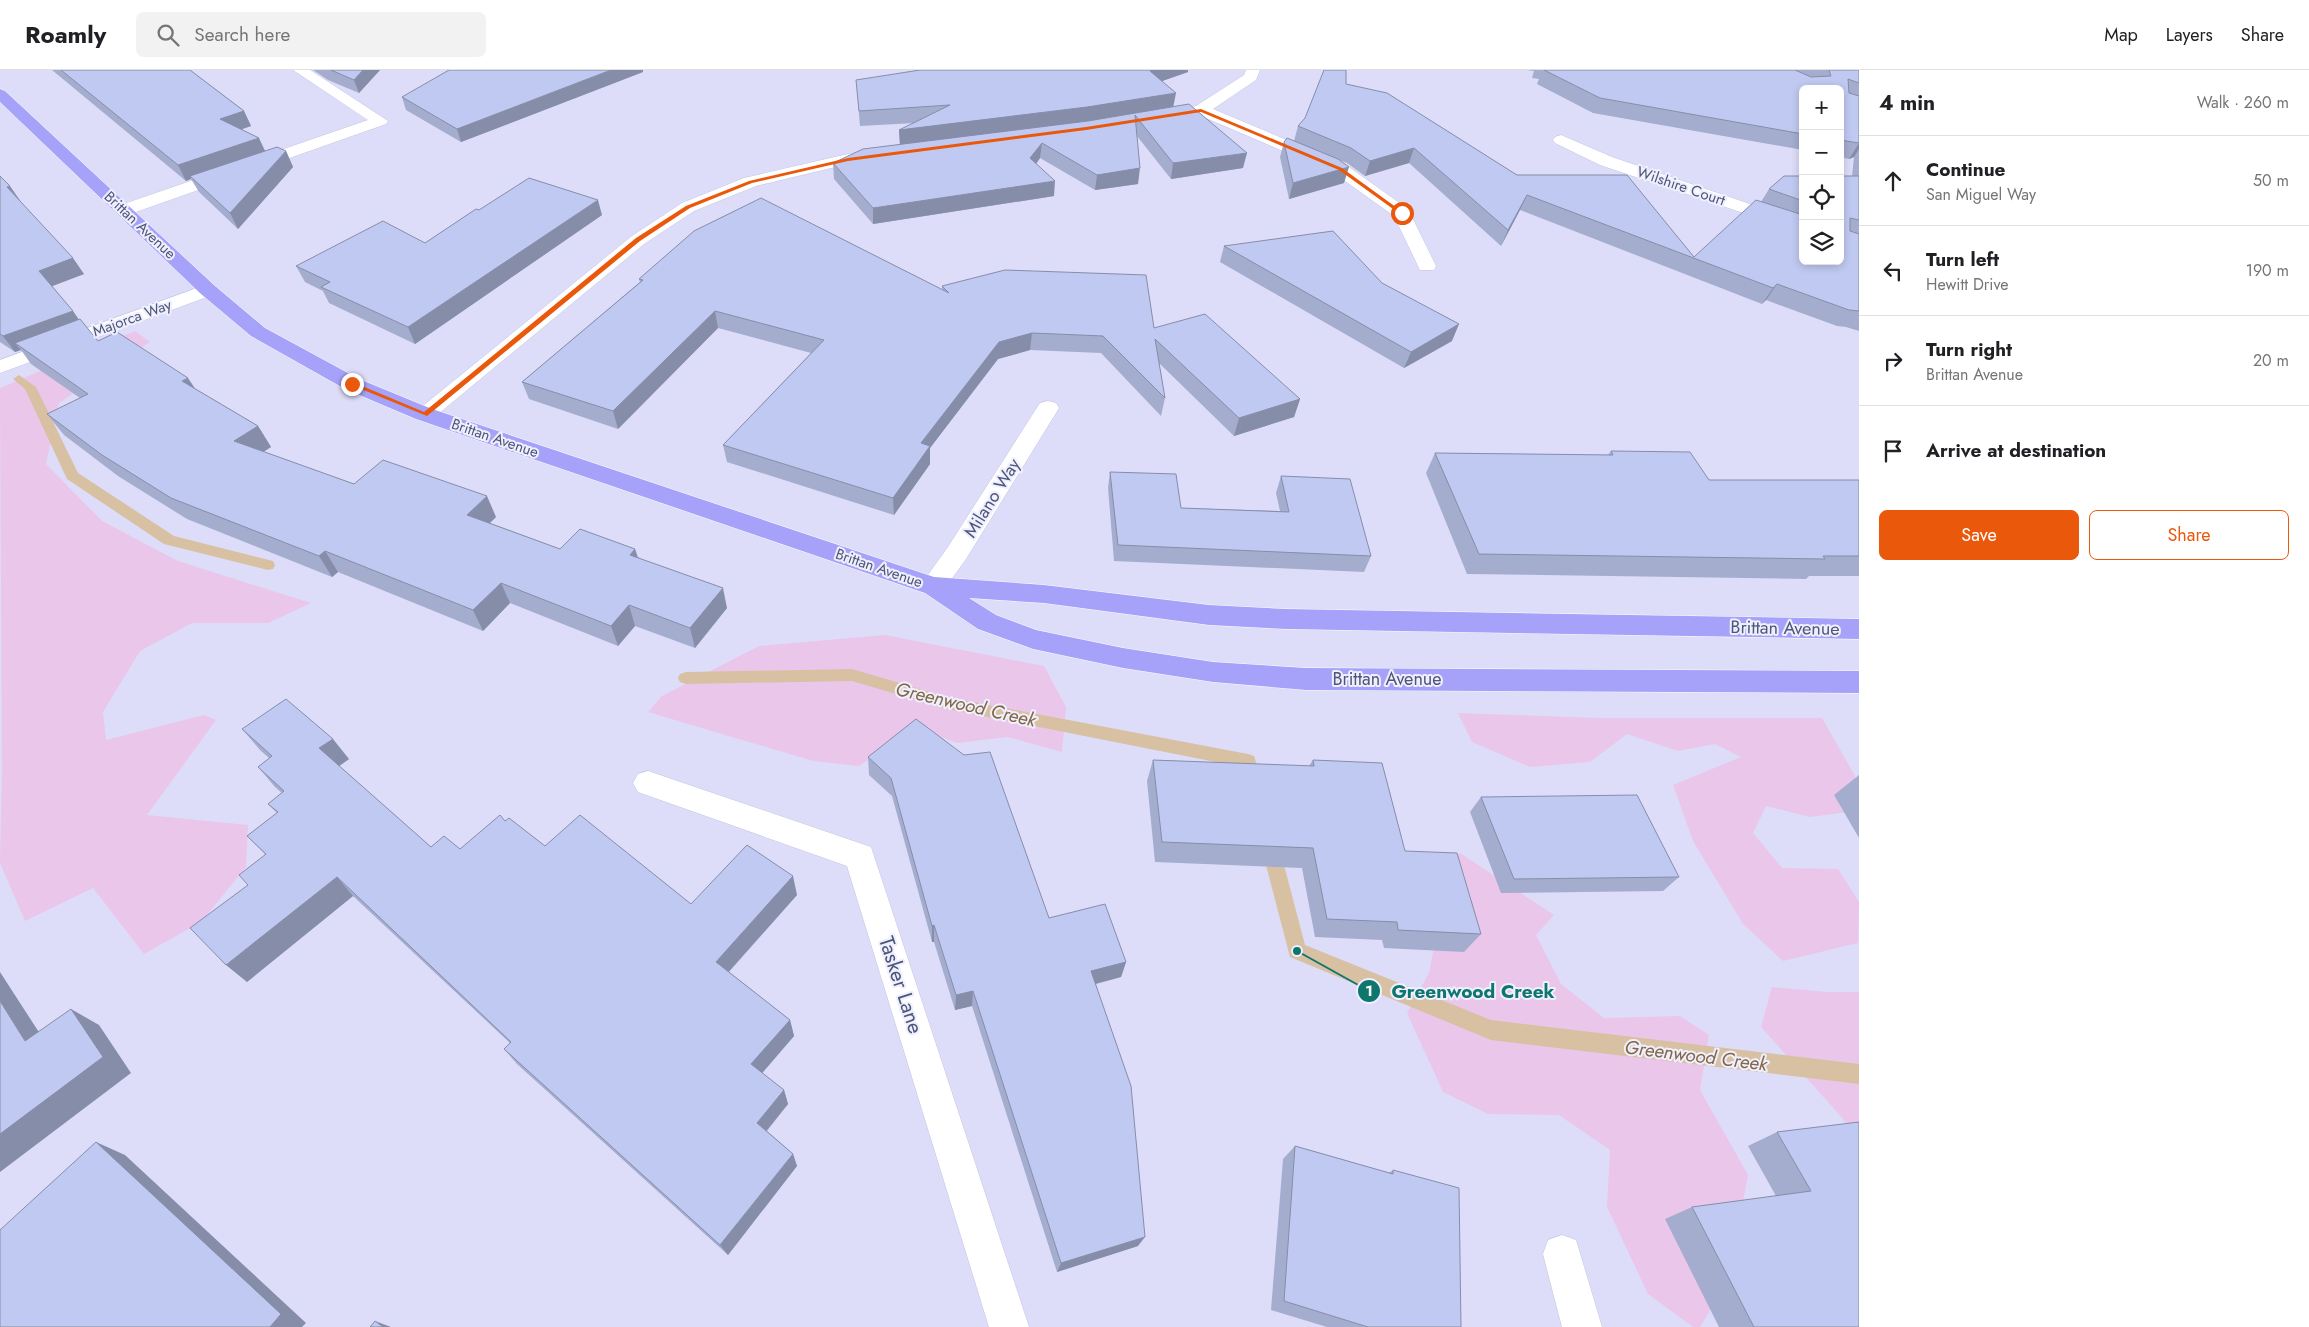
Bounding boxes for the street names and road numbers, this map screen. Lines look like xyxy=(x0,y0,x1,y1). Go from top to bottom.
street label: Wilshire Court xyxy=(1634,161,1729,212)
street label: Brittan Avenue xyxy=(99,186,181,264)
street label: Majorca Way xyxy=(90,293,175,342)
street label: Brittan Avenue xyxy=(448,413,542,463)
street label: Milano Way xyxy=(957,453,1027,543)
street label: Brittan Avenue xyxy=(832,543,926,593)
street label: Brittan Avenue xyxy=(1730,614,1840,642)
street label: Brittan Avenue xyxy=(1332,666,1442,692)
street label: Tasker Lane xyxy=(871,932,931,1038)

